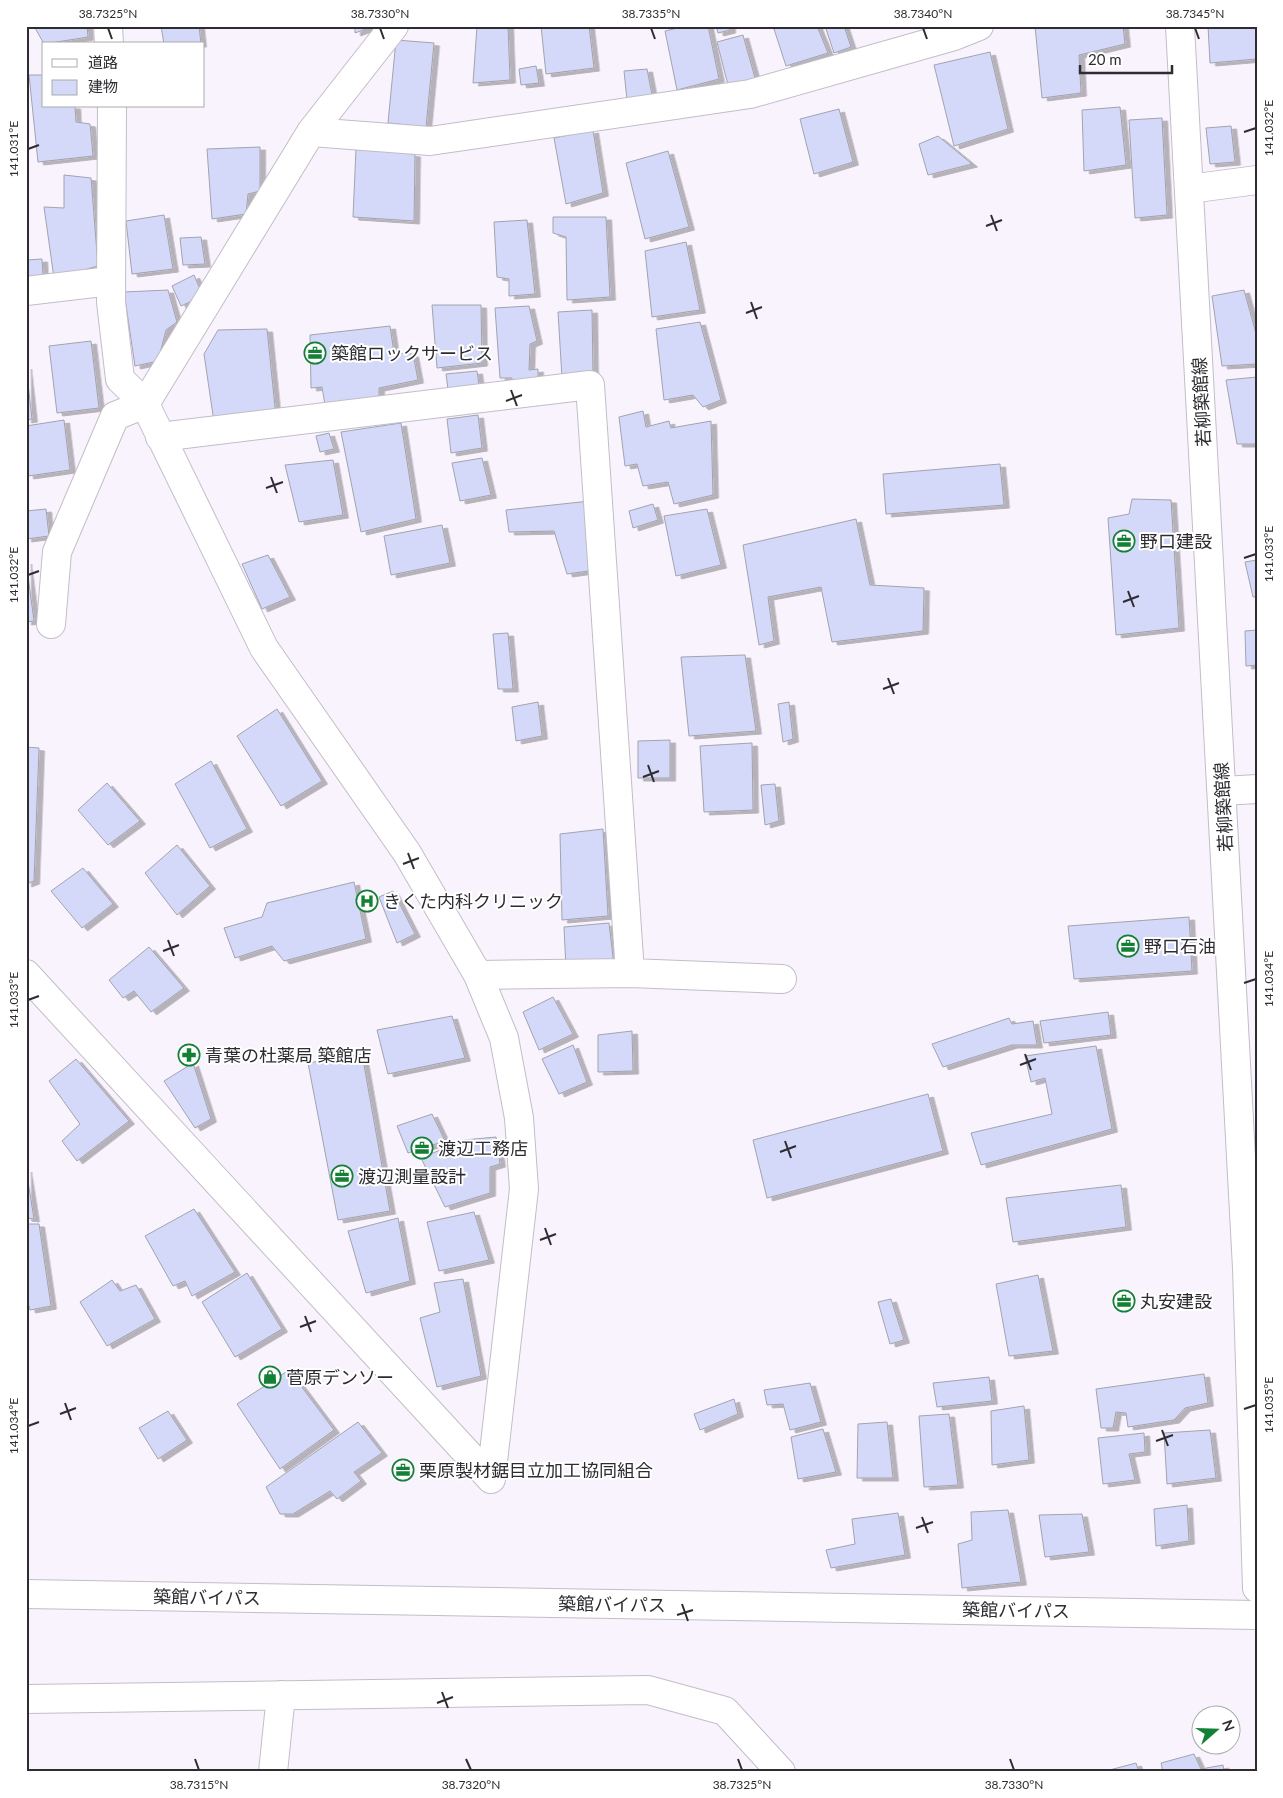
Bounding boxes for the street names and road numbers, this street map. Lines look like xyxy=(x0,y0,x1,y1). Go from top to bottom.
street label: 若柳築館線 xyxy=(1188,356,1214,448)
street label: 若柳築館線 xyxy=(1210,761,1236,853)
street label: 築館バイパス xyxy=(153,1585,261,1609)
street label: 築館バイパス xyxy=(558,1592,666,1616)
street label: 築館バイパス xyxy=(962,1598,1070,1622)

